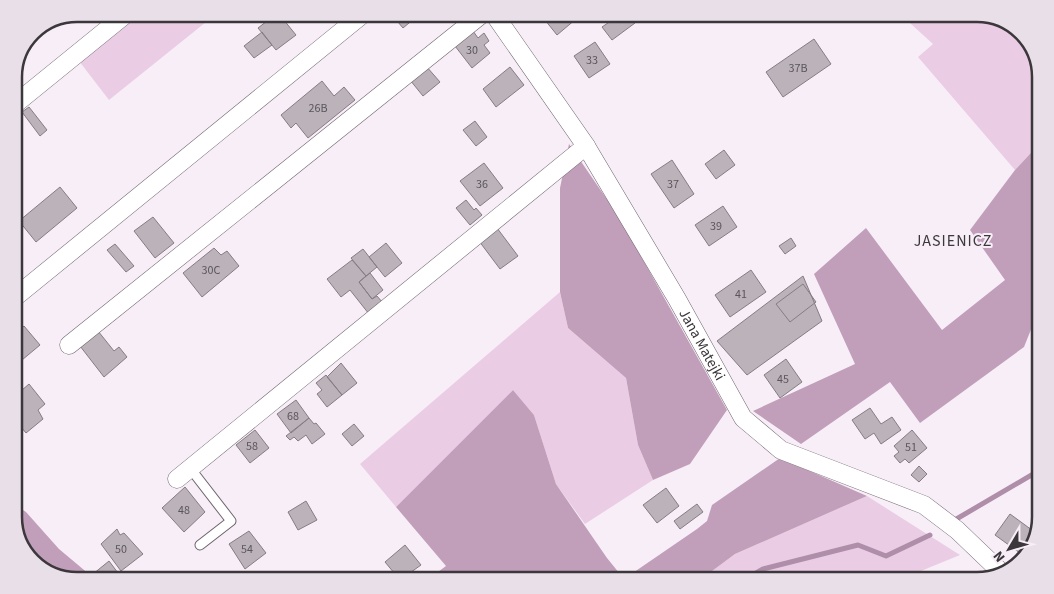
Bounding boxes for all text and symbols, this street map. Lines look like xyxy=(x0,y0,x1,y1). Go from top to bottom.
house number: 30 xyxy=(466,42,478,59)
house number: 33 xyxy=(586,52,598,69)
house number: 37B xyxy=(789,60,807,77)
house number: 26B xyxy=(309,100,327,117)
house number: 36 xyxy=(476,176,488,193)
house number: 37 xyxy=(667,176,679,193)
house number: 39 xyxy=(710,218,722,235)
district label: JASIENICZ xyxy=(914,230,992,252)
house number: 30C xyxy=(202,262,221,279)
house number: 41 xyxy=(735,286,747,303)
street label: Jana Matejki xyxy=(674,305,731,384)
house number: 45 xyxy=(777,371,789,388)
house number: 68 xyxy=(287,408,299,425)
house number: 58 xyxy=(246,438,258,455)
house number: 51 xyxy=(905,439,917,456)
house number: 48 xyxy=(178,502,190,519)
north arrow xyxy=(984,524,1034,574)
house number: 50 xyxy=(115,541,127,558)
house number: 54 xyxy=(241,541,253,558)
text: N xyxy=(989,547,1010,566)

